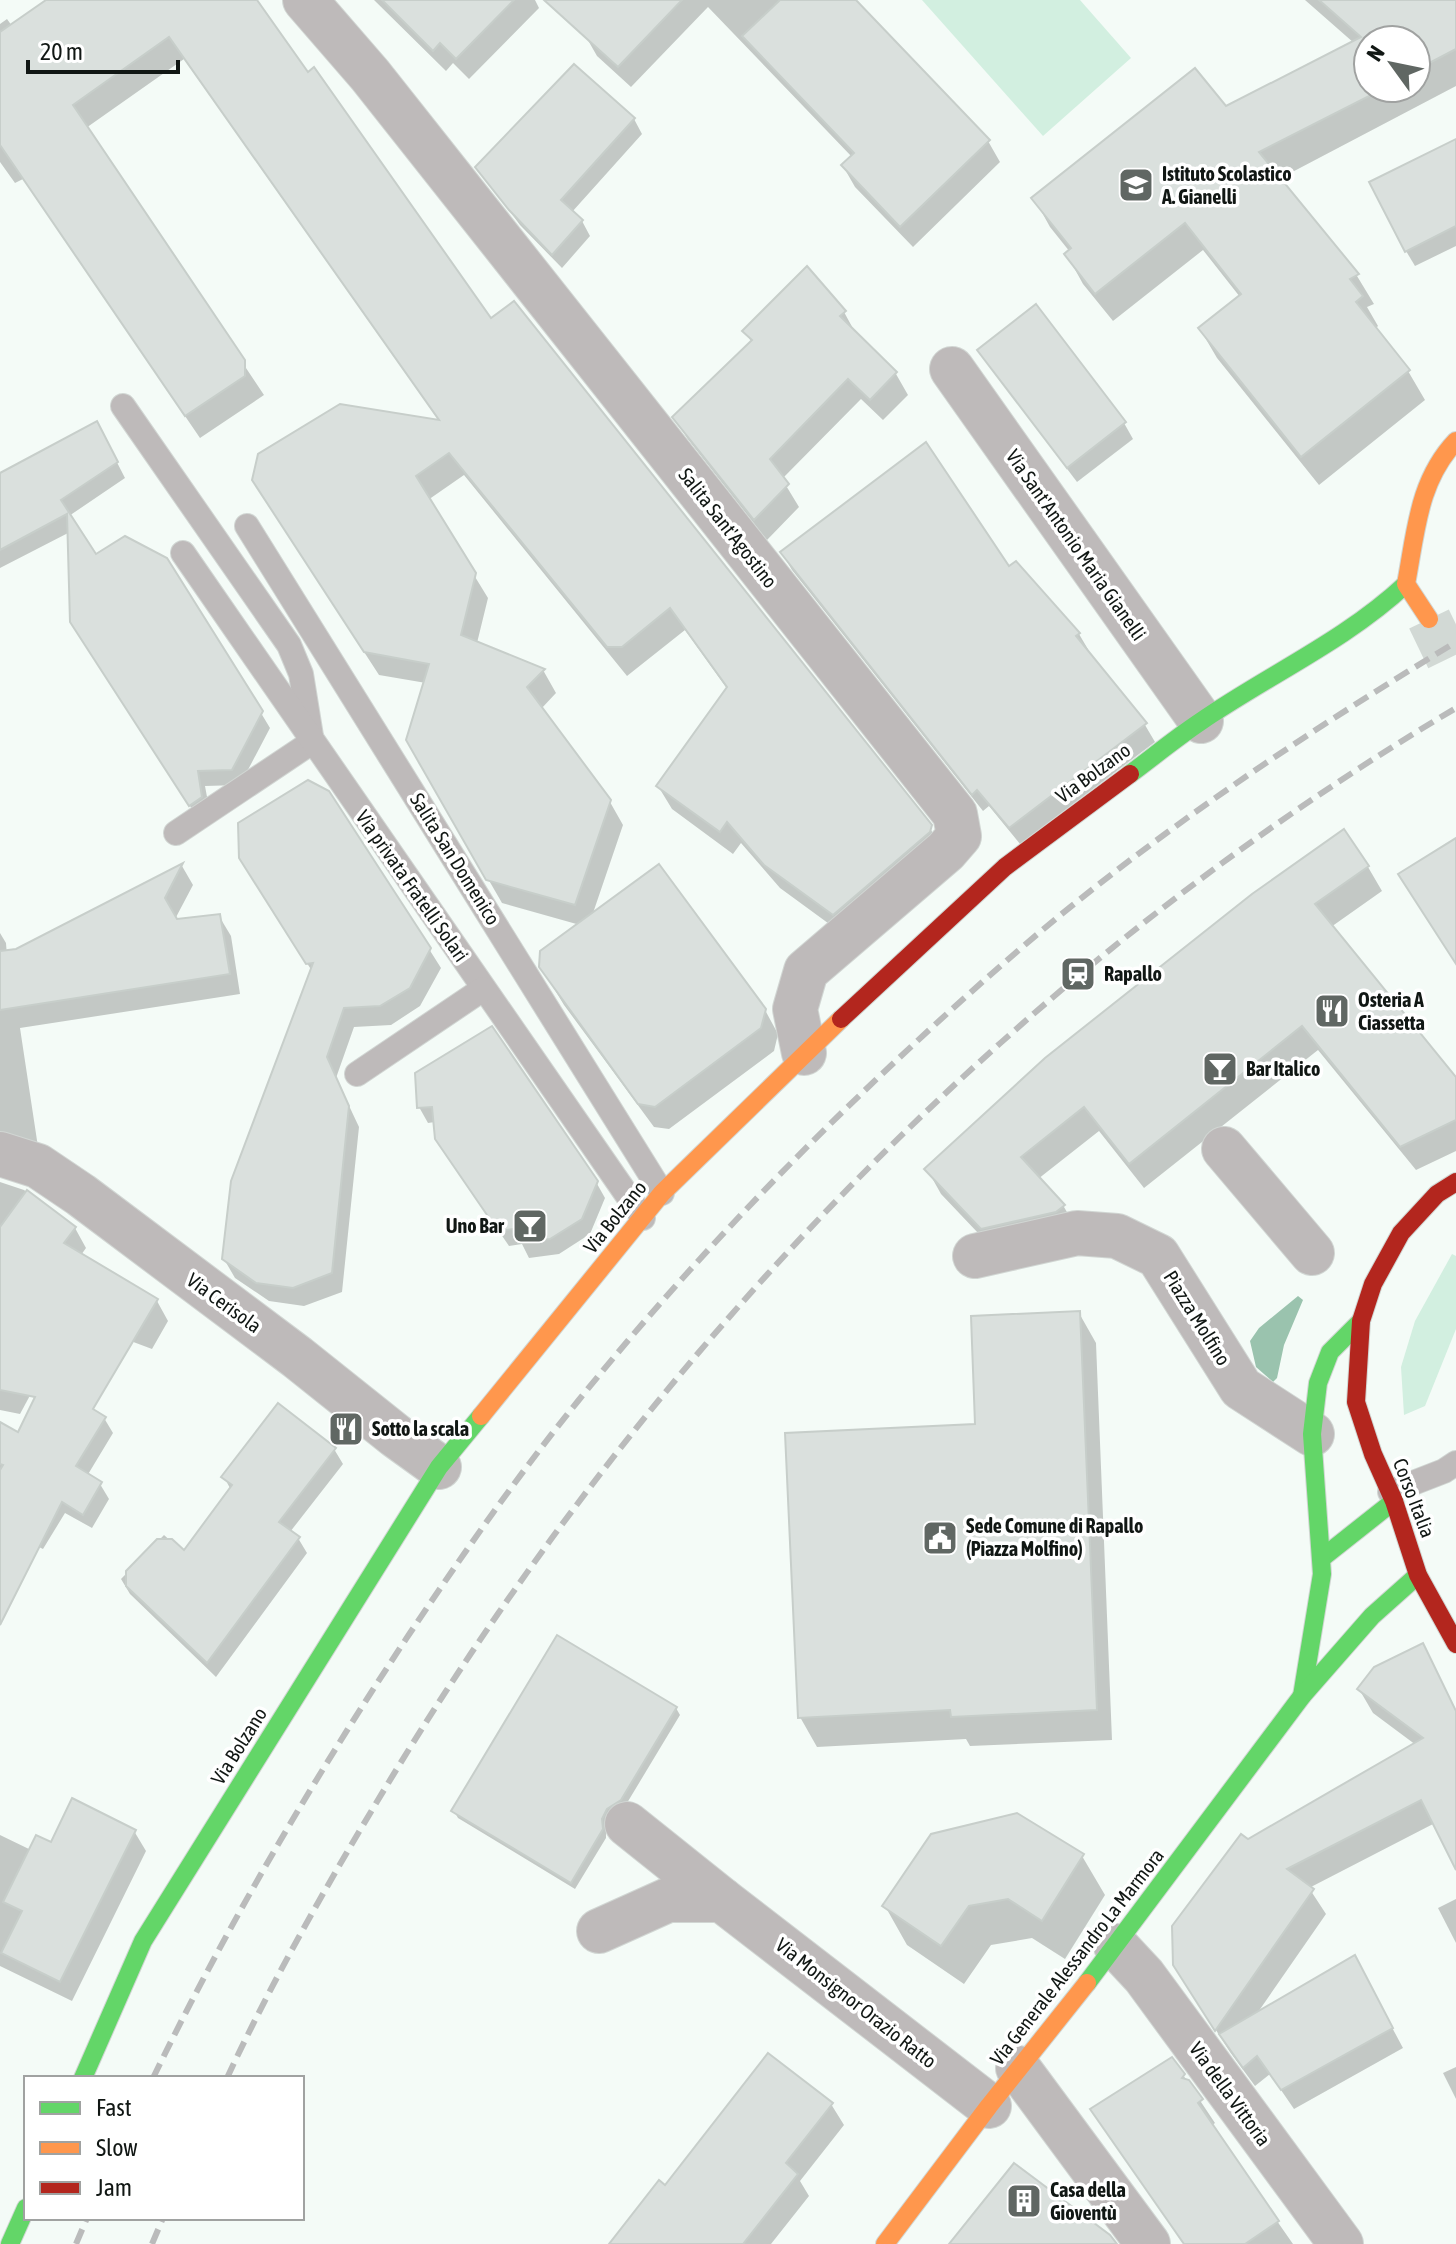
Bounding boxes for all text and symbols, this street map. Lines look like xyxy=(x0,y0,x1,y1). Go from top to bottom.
scale bar xyxy=(28,24,178,74)
north arrow xyxy=(1352,24,1432,104)
text: 20 m xyxy=(40,38,83,65)
text: N xyxy=(1361,41,1390,66)
place label: Istituto Scolastico A. Gianelli xyxy=(1161,162,1292,208)
school or university icon: Istituto Scolastico A. Gianelli xyxy=(1117,166,1155,204)
street label: Via Sant'Antonio Maria Gianelli xyxy=(1002,445,1151,644)
street label: Salita Sant'Agostino xyxy=(674,463,782,592)
street label: Via Bolzano xyxy=(1051,738,1134,807)
street label: Salita San Domenico xyxy=(406,789,505,929)
street label: Via privata Fratelli Solari xyxy=(352,806,473,966)
station icon: Rapallo xyxy=(1059,955,1097,993)
place label: Rapallo xyxy=(1104,962,1162,985)
place label: Osteria A Ciassetta xyxy=(1358,988,1425,1034)
restaurant icon: Osteria A Ciassetta xyxy=(1313,992,1351,1030)
bar icon: Bar Italico xyxy=(1201,1050,1239,1088)
place label: Bar Italico xyxy=(1246,1057,1320,1080)
street label: Via Bolzano xyxy=(579,1176,651,1257)
bar icon: Uno Bar xyxy=(511,1207,549,1245)
place label: Uno Bar xyxy=(446,1214,505,1237)
street label: Piazza Molfino xyxy=(1159,1266,1236,1369)
street label: Via Cerisola xyxy=(183,1268,266,1337)
restaurant icon: Sotto la scala xyxy=(327,1410,365,1448)
place label: Sotto la scala xyxy=(372,1417,469,1440)
street label: Corso Italia xyxy=(1389,1455,1440,1541)
place label: Sede Comune di Rapallo (Piazza Molfino) xyxy=(966,1514,1143,1560)
public building icon: Sede Comune di Rapallo (Piazza Molfino) xyxy=(921,1519,959,1557)
street label: Via Bolzano xyxy=(206,1703,271,1788)
street label: Via Generale Alessandro La Marmora xyxy=(985,1844,1168,2069)
street label: Via Monsignor Orazio Ratto xyxy=(771,1933,941,2072)
street label: Via della Vittoria xyxy=(1185,2037,1276,2150)
legend xyxy=(24,2076,304,2220)
text: Fast xyxy=(96,2094,132,2121)
text: Slow xyxy=(96,2134,138,2161)
text: Jam xyxy=(96,2174,132,2201)
place label: Casa della Gioventù xyxy=(1050,2178,1126,2224)
building icon: Casa della Gioventù xyxy=(1005,2182,1043,2220)

